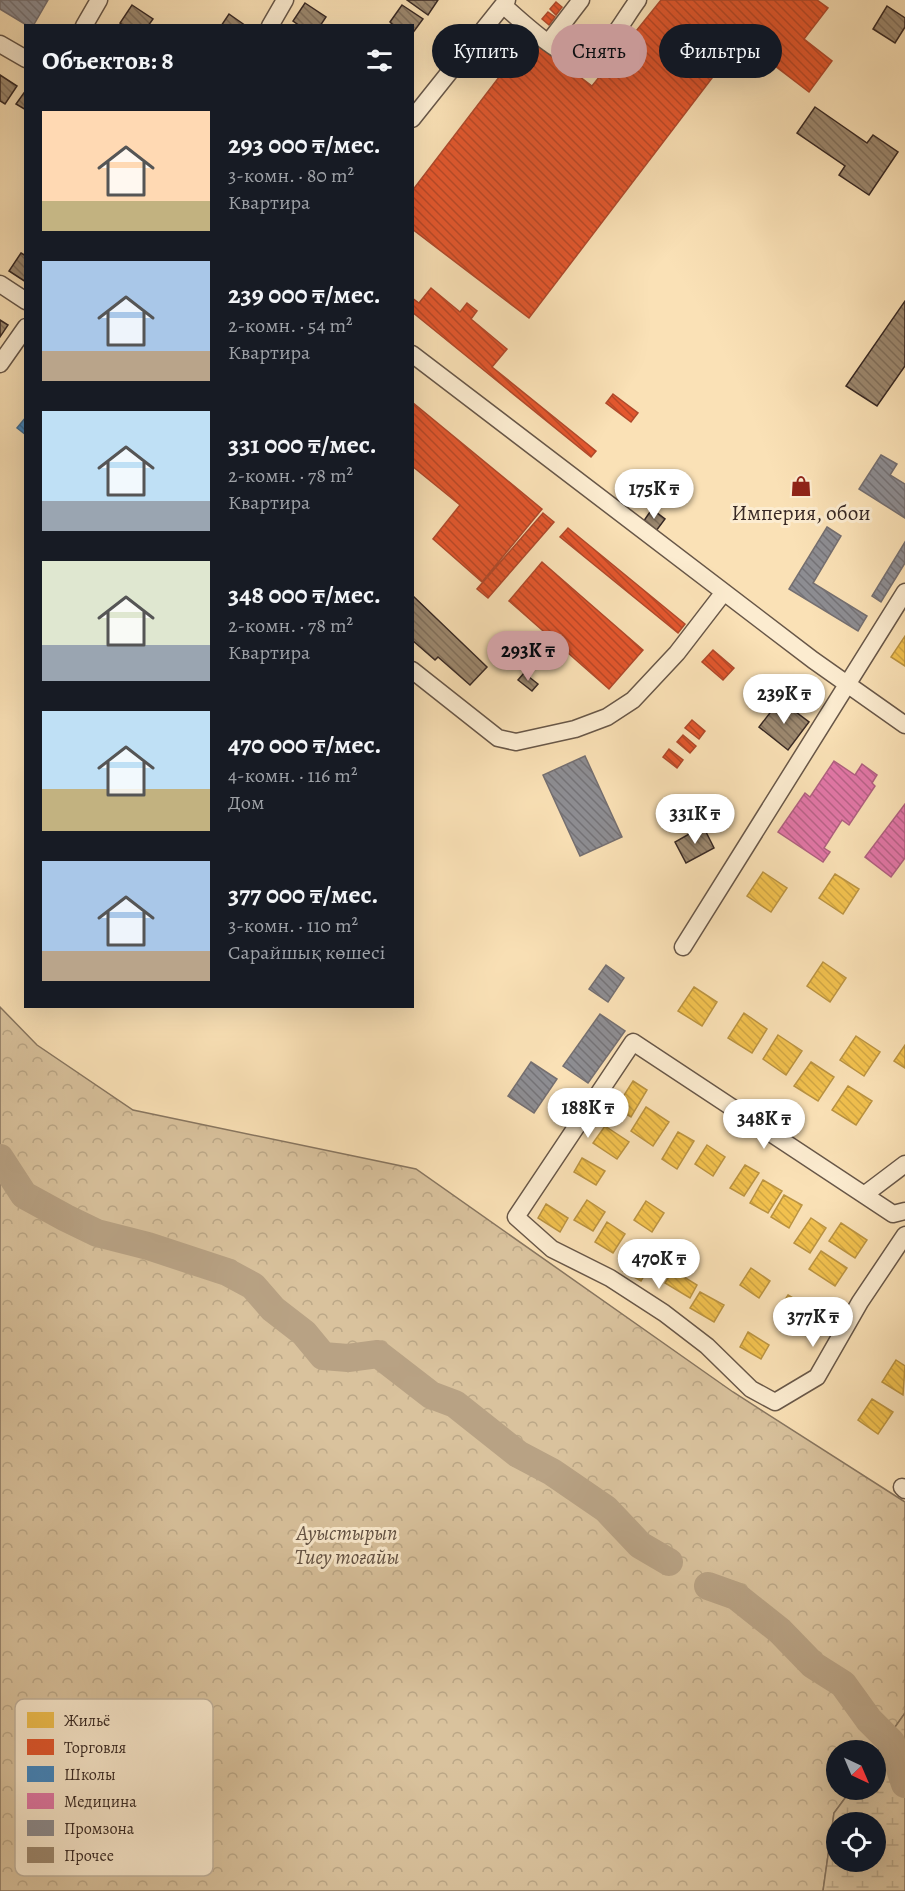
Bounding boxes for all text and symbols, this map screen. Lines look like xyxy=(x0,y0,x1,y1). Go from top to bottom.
chip: Купить xyxy=(432,24,539,78)
chip: Снять xyxy=(551,24,647,78)
chip: Фильтры xyxy=(659,24,782,78)
text: Объектов: 8 xyxy=(42,43,174,78)
icon: filters xyxy=(363,44,396,77)
text: 293 000 ₸/мес. xyxy=(228,127,381,162)
icon: home xyxy=(90,135,162,207)
text: 3-комн. · 80 m² xyxy=(228,162,354,189)
text: Квартира xyxy=(228,189,310,216)
text: 239 000 ₸/мес. xyxy=(228,277,381,312)
icon: home xyxy=(90,285,162,357)
text: 2-комн. · 54 m² xyxy=(228,312,353,339)
text: Квартира xyxy=(228,339,310,366)
text: 331 000 ₸/мес. xyxy=(228,427,377,462)
icon: home xyxy=(90,435,162,507)
text: 2-комн. · 78 m² xyxy=(228,462,353,489)
pin: 175K ₸ xyxy=(605,469,703,520)
shop icon: Империя, обои xyxy=(789,474,813,498)
text: 175K ₸ xyxy=(629,475,679,502)
text: Квартира xyxy=(228,489,310,516)
place label: Империя, обои xyxy=(731,499,871,527)
text: 348 000 ₸/мес. xyxy=(228,577,381,612)
icon: home xyxy=(90,585,162,657)
text: 2-комн. · 78 m² xyxy=(228,612,353,639)
pin: 293K ₸ xyxy=(479,631,577,682)
text: 293K ₸ xyxy=(501,637,555,664)
text: Квартира xyxy=(228,639,310,666)
pin: 239K ₸ xyxy=(735,674,833,725)
text: 239K ₸ xyxy=(757,680,811,707)
text: 470 000 ₸/мес. xyxy=(228,727,381,762)
icon: home xyxy=(90,735,162,807)
text: 4-комн. · 116 m² xyxy=(228,762,357,789)
text: Дом xyxy=(228,789,264,816)
pin: 331K ₸ xyxy=(646,794,744,845)
text: 331K ₸ xyxy=(670,800,720,827)
text: 377 000 ₸/мес. xyxy=(228,877,378,912)
icon: home xyxy=(90,885,162,957)
text: 3-комн. · 110 m² xyxy=(228,912,358,939)
text: Сарайшық көшесі xyxy=(228,939,385,966)
pin: 188K ₸ xyxy=(539,1088,637,1139)
text: 188K ₸ xyxy=(562,1094,614,1121)
pin: 348K ₸ xyxy=(715,1099,813,1150)
text: 348K ₸ xyxy=(737,1105,791,1132)
pin: 470K ₸ xyxy=(610,1239,708,1290)
text: 470K ₸ xyxy=(632,1245,686,1272)
pin: 377K ₸ xyxy=(764,1297,862,1348)
text: 377K ₸ xyxy=(787,1303,839,1330)
park label: Ауыстырып Тиеу тоғайы xyxy=(295,1519,400,1571)
legend xyxy=(15,1699,213,1876)
text: Жильё xyxy=(64,1710,110,1732)
text: Торговля xyxy=(64,1737,127,1759)
north arrow xyxy=(826,1740,886,1800)
map controls xyxy=(826,1740,886,1872)
text: Школы xyxy=(64,1764,116,1786)
text: Медицина xyxy=(64,1791,137,1813)
button: locate xyxy=(826,1812,886,1872)
text: Промзона xyxy=(64,1818,135,1840)
text: Прочее xyxy=(64,1845,114,1867)

